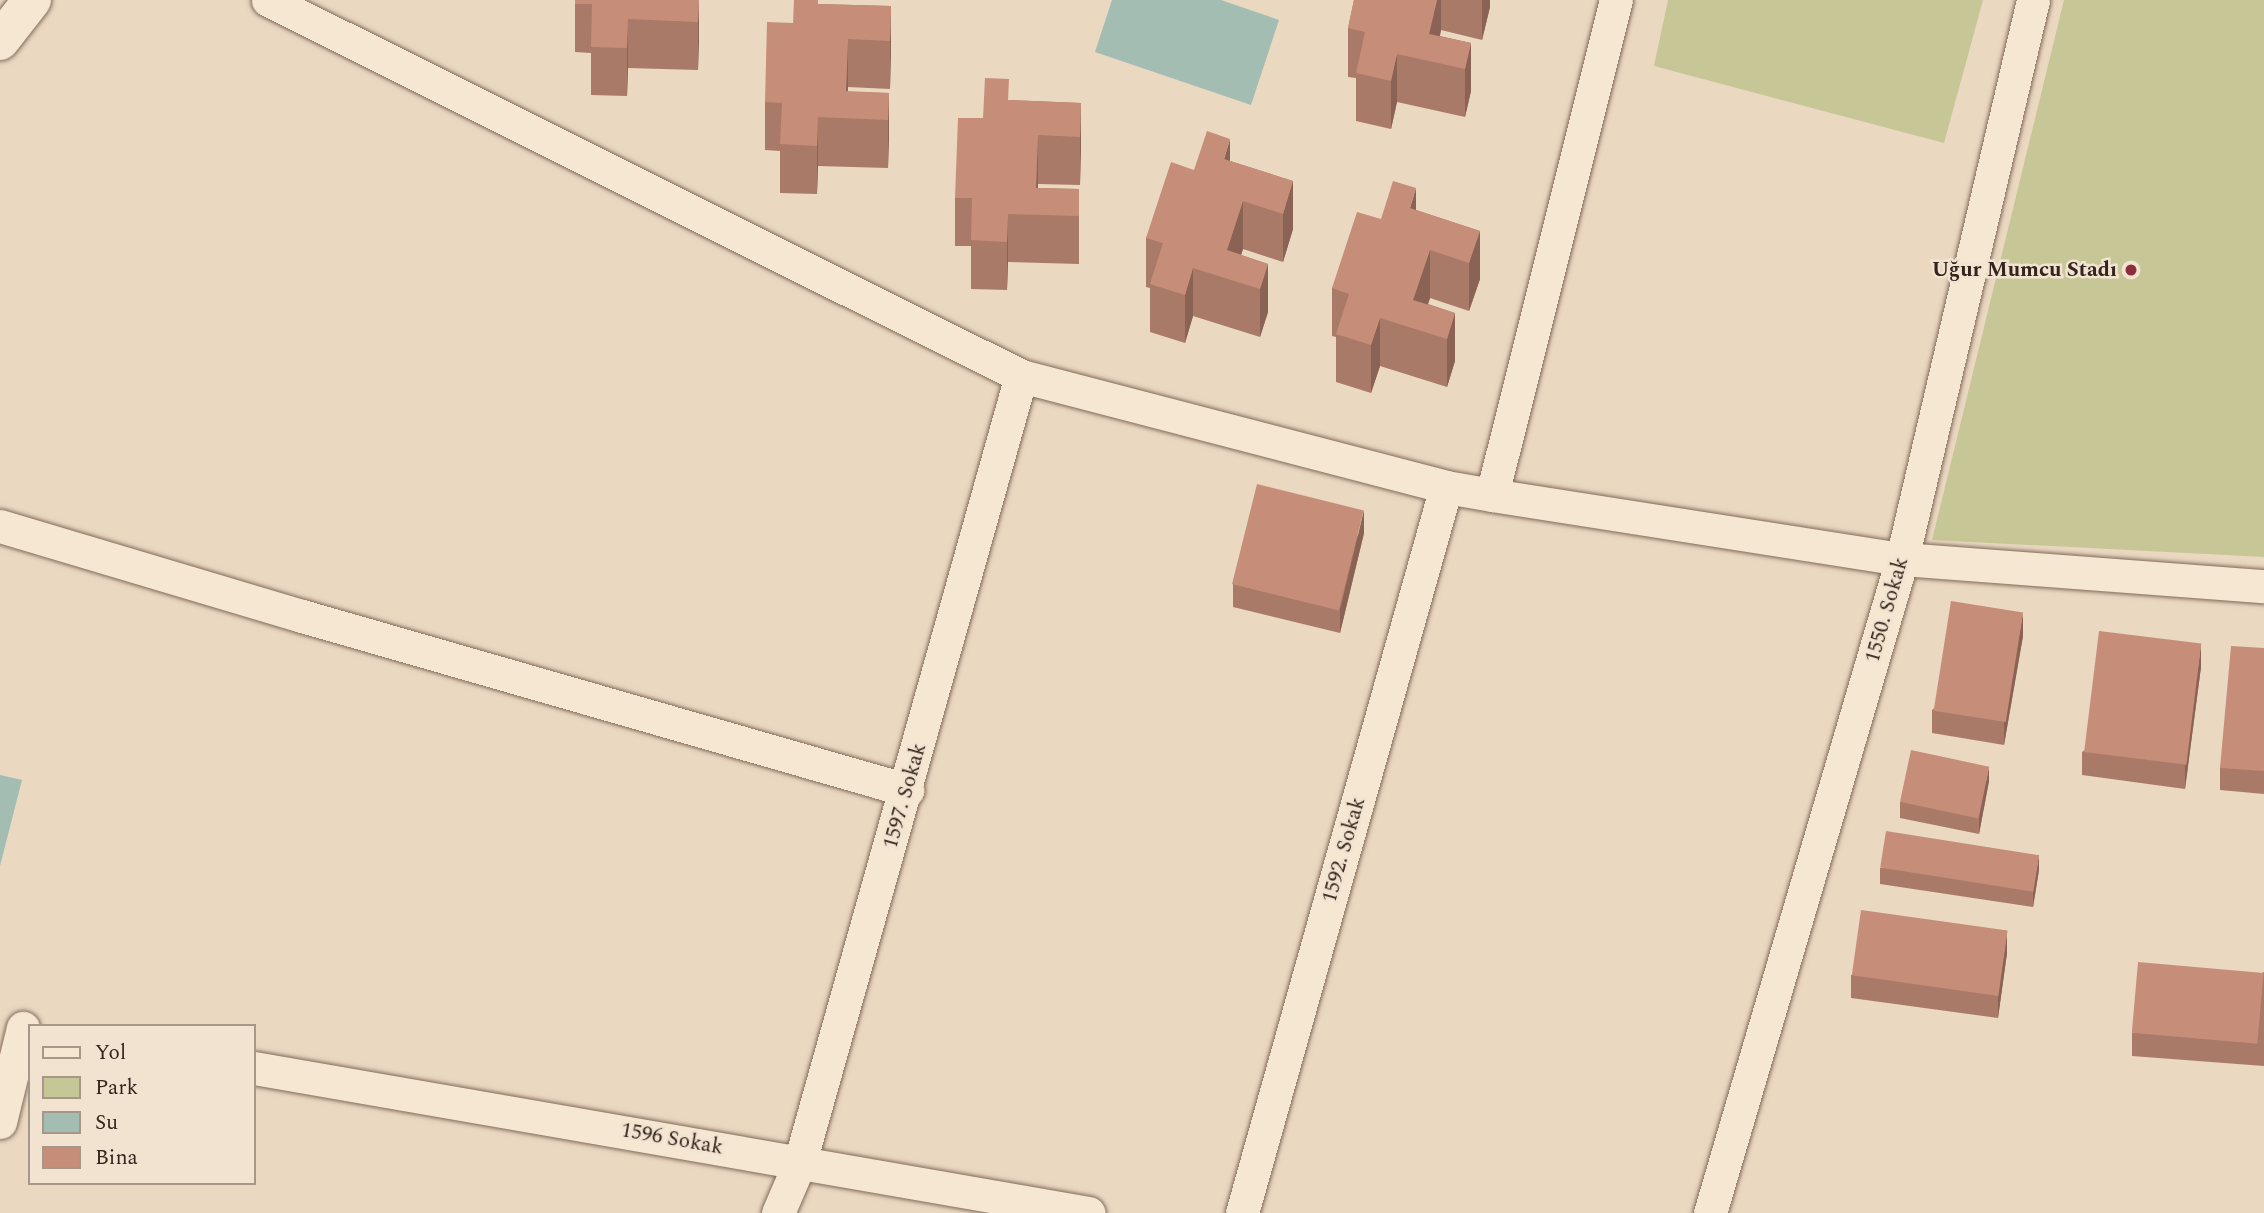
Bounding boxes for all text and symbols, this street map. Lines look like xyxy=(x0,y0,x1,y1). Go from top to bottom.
place label: Uğur Mumcu Stadı xyxy=(1932,257,2117,283)
marker: Uğur Mumcu Stadı xyxy=(2123,262,2139,278)
street label: 1550. Sokak xyxy=(1860,554,1914,666)
street label: 1597. Sokak xyxy=(878,740,932,852)
street label: 1592. Sokak xyxy=(1317,794,1371,906)
legend xyxy=(28,1024,256,1185)
text: Yol xyxy=(95,1037,126,1069)
text: Park xyxy=(95,1072,138,1104)
text: Su xyxy=(95,1107,118,1139)
street label: 1596 Sokak xyxy=(619,1118,725,1160)
text: Bina xyxy=(95,1142,138,1174)

